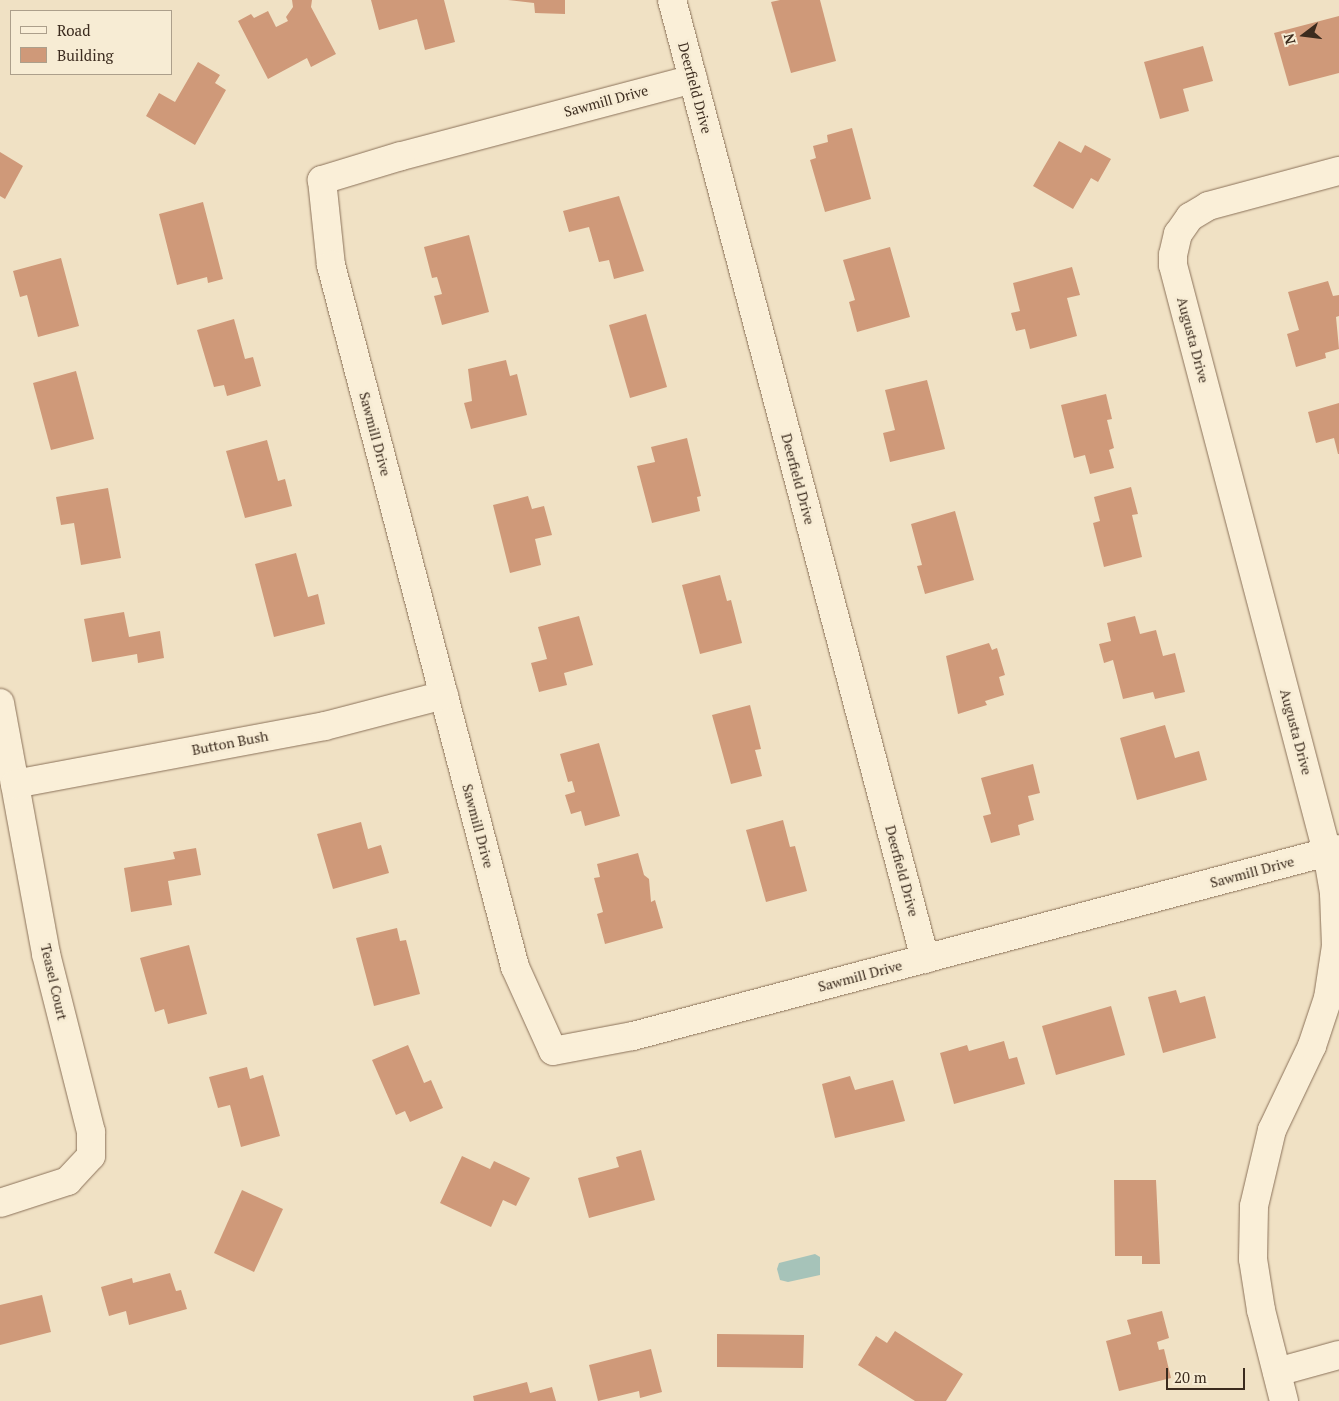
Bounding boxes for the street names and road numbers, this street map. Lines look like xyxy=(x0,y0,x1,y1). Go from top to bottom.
street label: Deerfield Drive xyxy=(675,41,715,135)
street label: Sawmill Drive xyxy=(562,82,650,120)
street label: Augusta Drive xyxy=(1173,295,1213,385)
street label: Sawmill Drive xyxy=(356,390,394,478)
street label: Deerfield Drive xyxy=(778,432,818,526)
street label: Augusta Drive xyxy=(1276,687,1316,777)
street label: Button Bush xyxy=(190,727,270,759)
street label: Sawmill Drive xyxy=(459,782,497,870)
street label: Deerfield Drive xyxy=(882,824,922,918)
street label: Sawmill Drive xyxy=(1208,853,1296,891)
street label: Teasel Court xyxy=(37,942,71,1022)
street label: Sawmill Drive xyxy=(816,957,904,995)

